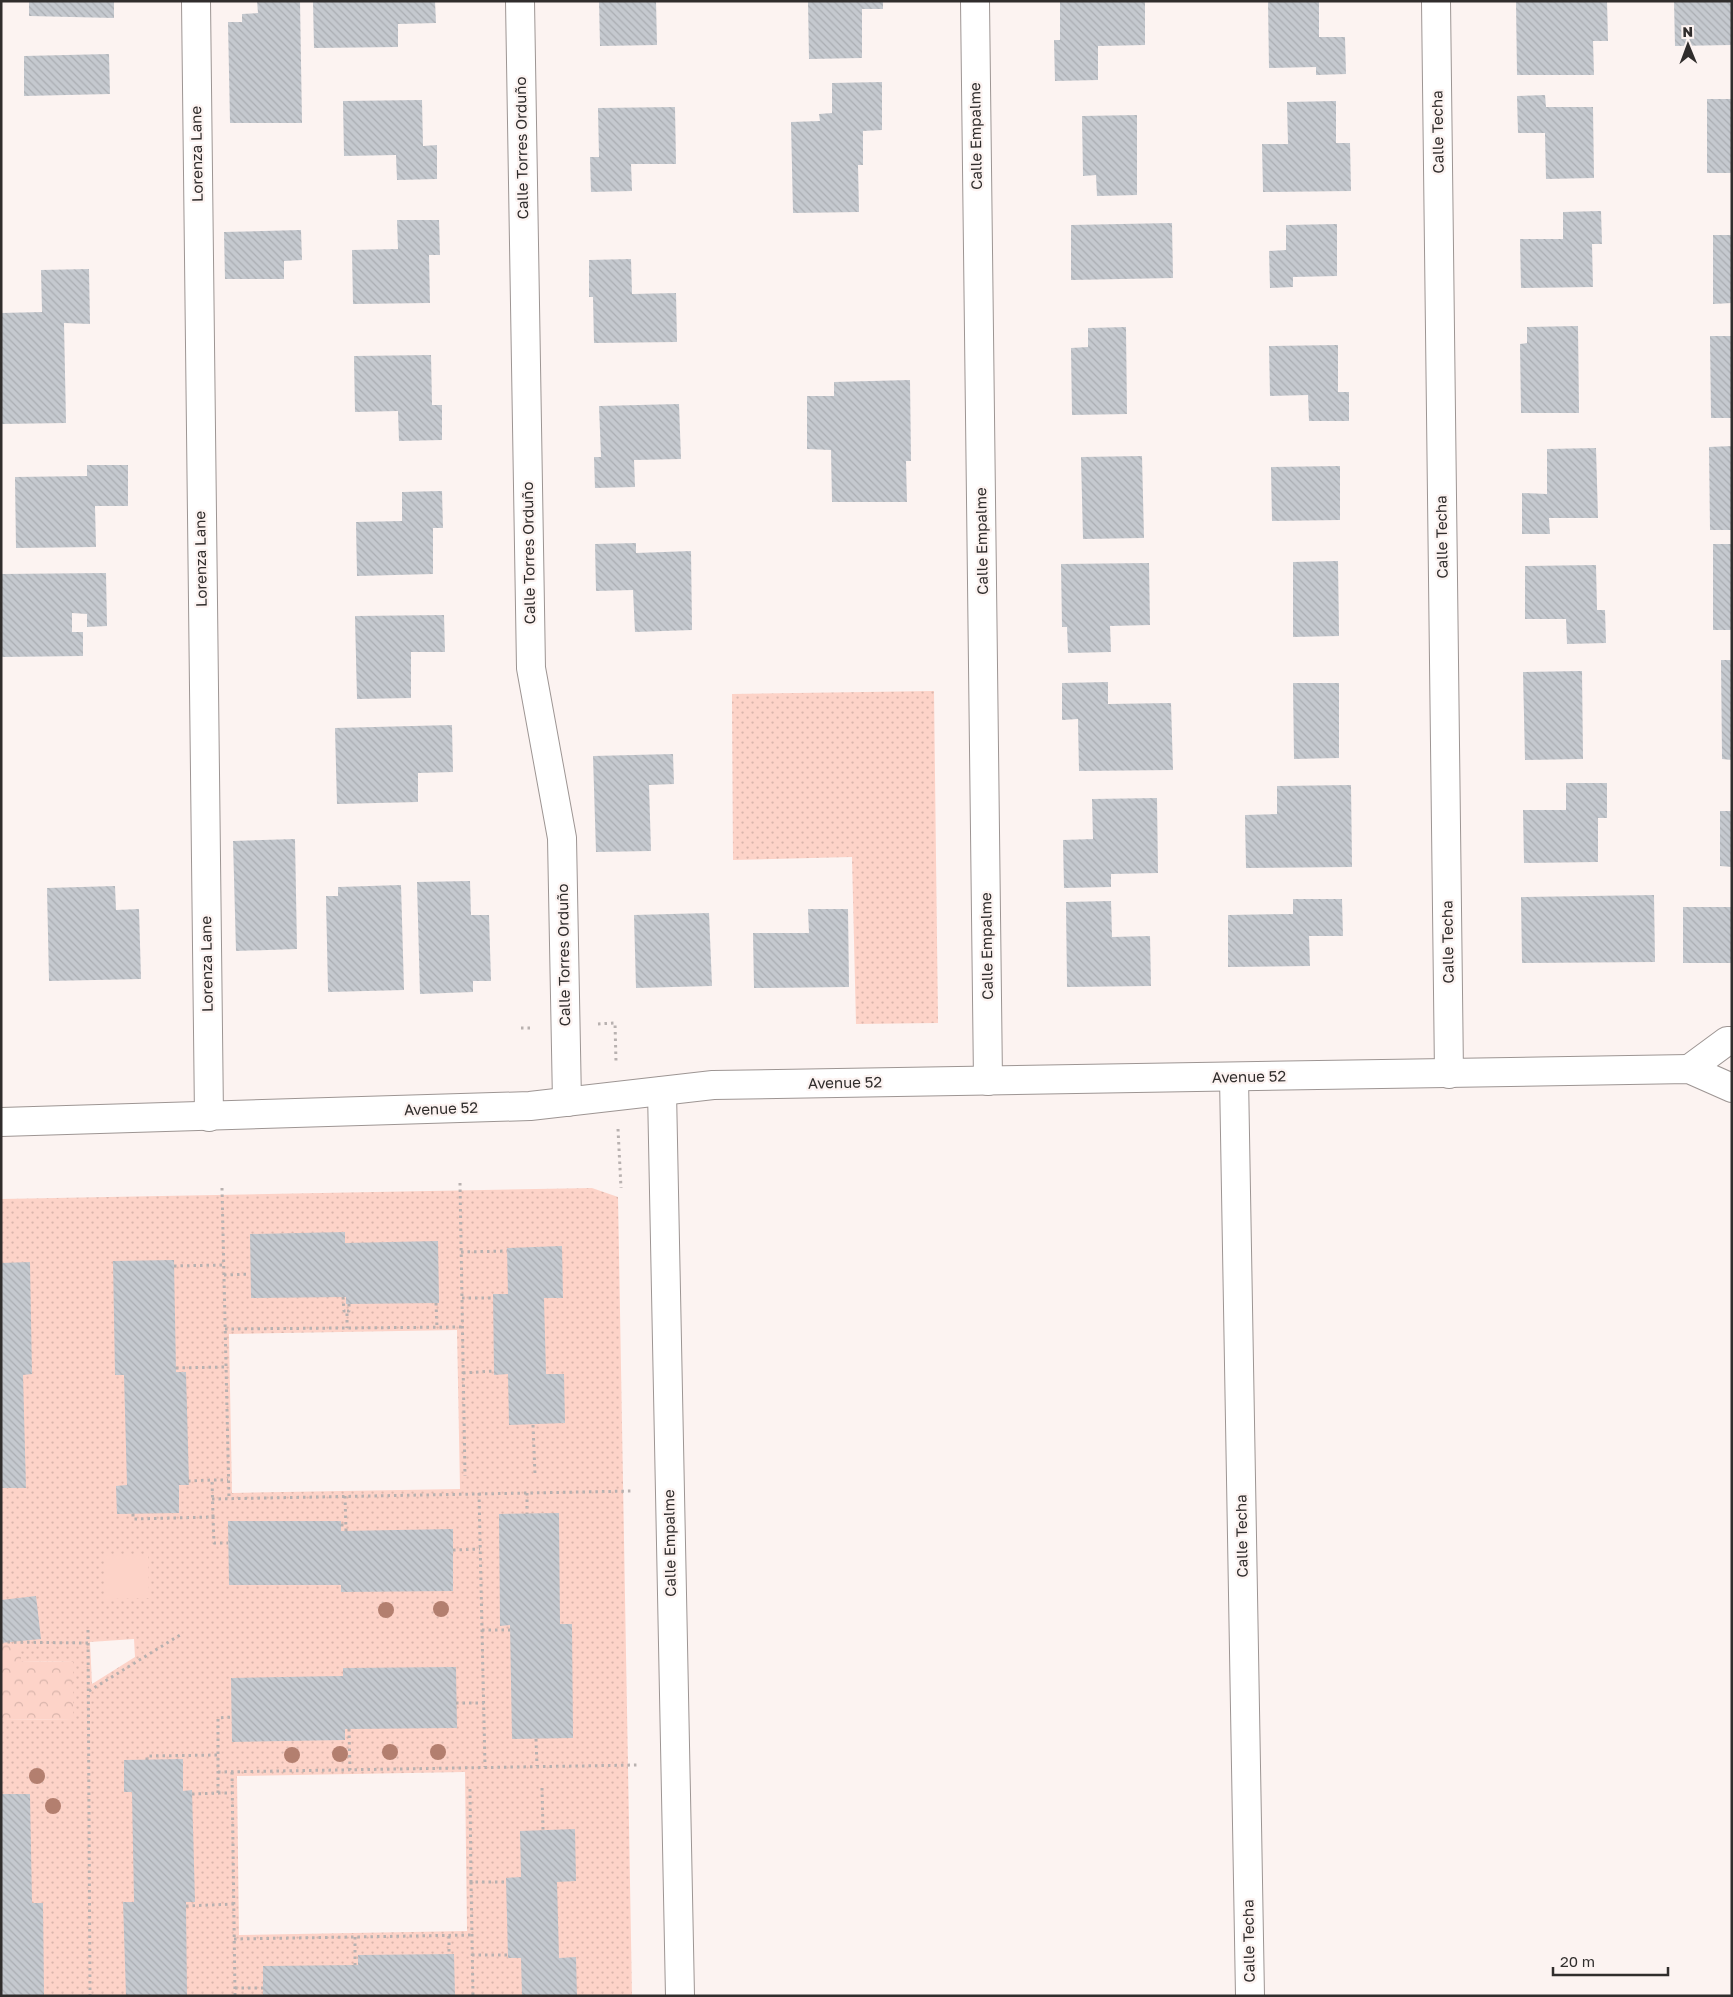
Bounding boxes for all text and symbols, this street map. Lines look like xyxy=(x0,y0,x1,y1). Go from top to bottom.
north arrow xyxy=(1663,20,1713,70)
text: N xyxy=(1682,23,1693,40)
street label: Calle Torres Orduño xyxy=(511,76,531,220)
street label: Calle Empalme xyxy=(965,82,985,190)
street label: Calle Techa xyxy=(1427,90,1447,174)
street label: Lorenza Lane xyxy=(186,106,206,202)
street label: Calle Torres Orduño xyxy=(518,481,538,625)
street label: Calle Empalme xyxy=(971,487,991,595)
street label: Calle Techa xyxy=(1431,495,1451,579)
street label: Lorenza Lane xyxy=(190,511,210,607)
street label: Calle Torres Orduño xyxy=(553,883,573,1027)
street label: Calle Empalme xyxy=(976,892,996,1000)
street label: Calle Techa xyxy=(1437,900,1457,984)
street label: Lorenza Lane xyxy=(196,916,216,1012)
street label: Avenue 52 xyxy=(1212,1066,1286,1086)
street label: Avenue 52 xyxy=(808,1072,882,1092)
street label: Avenue 52 xyxy=(404,1098,478,1118)
street label: Calle Empalme xyxy=(659,1489,679,1597)
street label: Calle Techa xyxy=(1231,1494,1251,1578)
street label: Calle Techa xyxy=(1238,1899,1258,1983)
scale bar xyxy=(1553,1944,1668,1976)
text: 20 m xyxy=(1560,1952,1595,1970)

